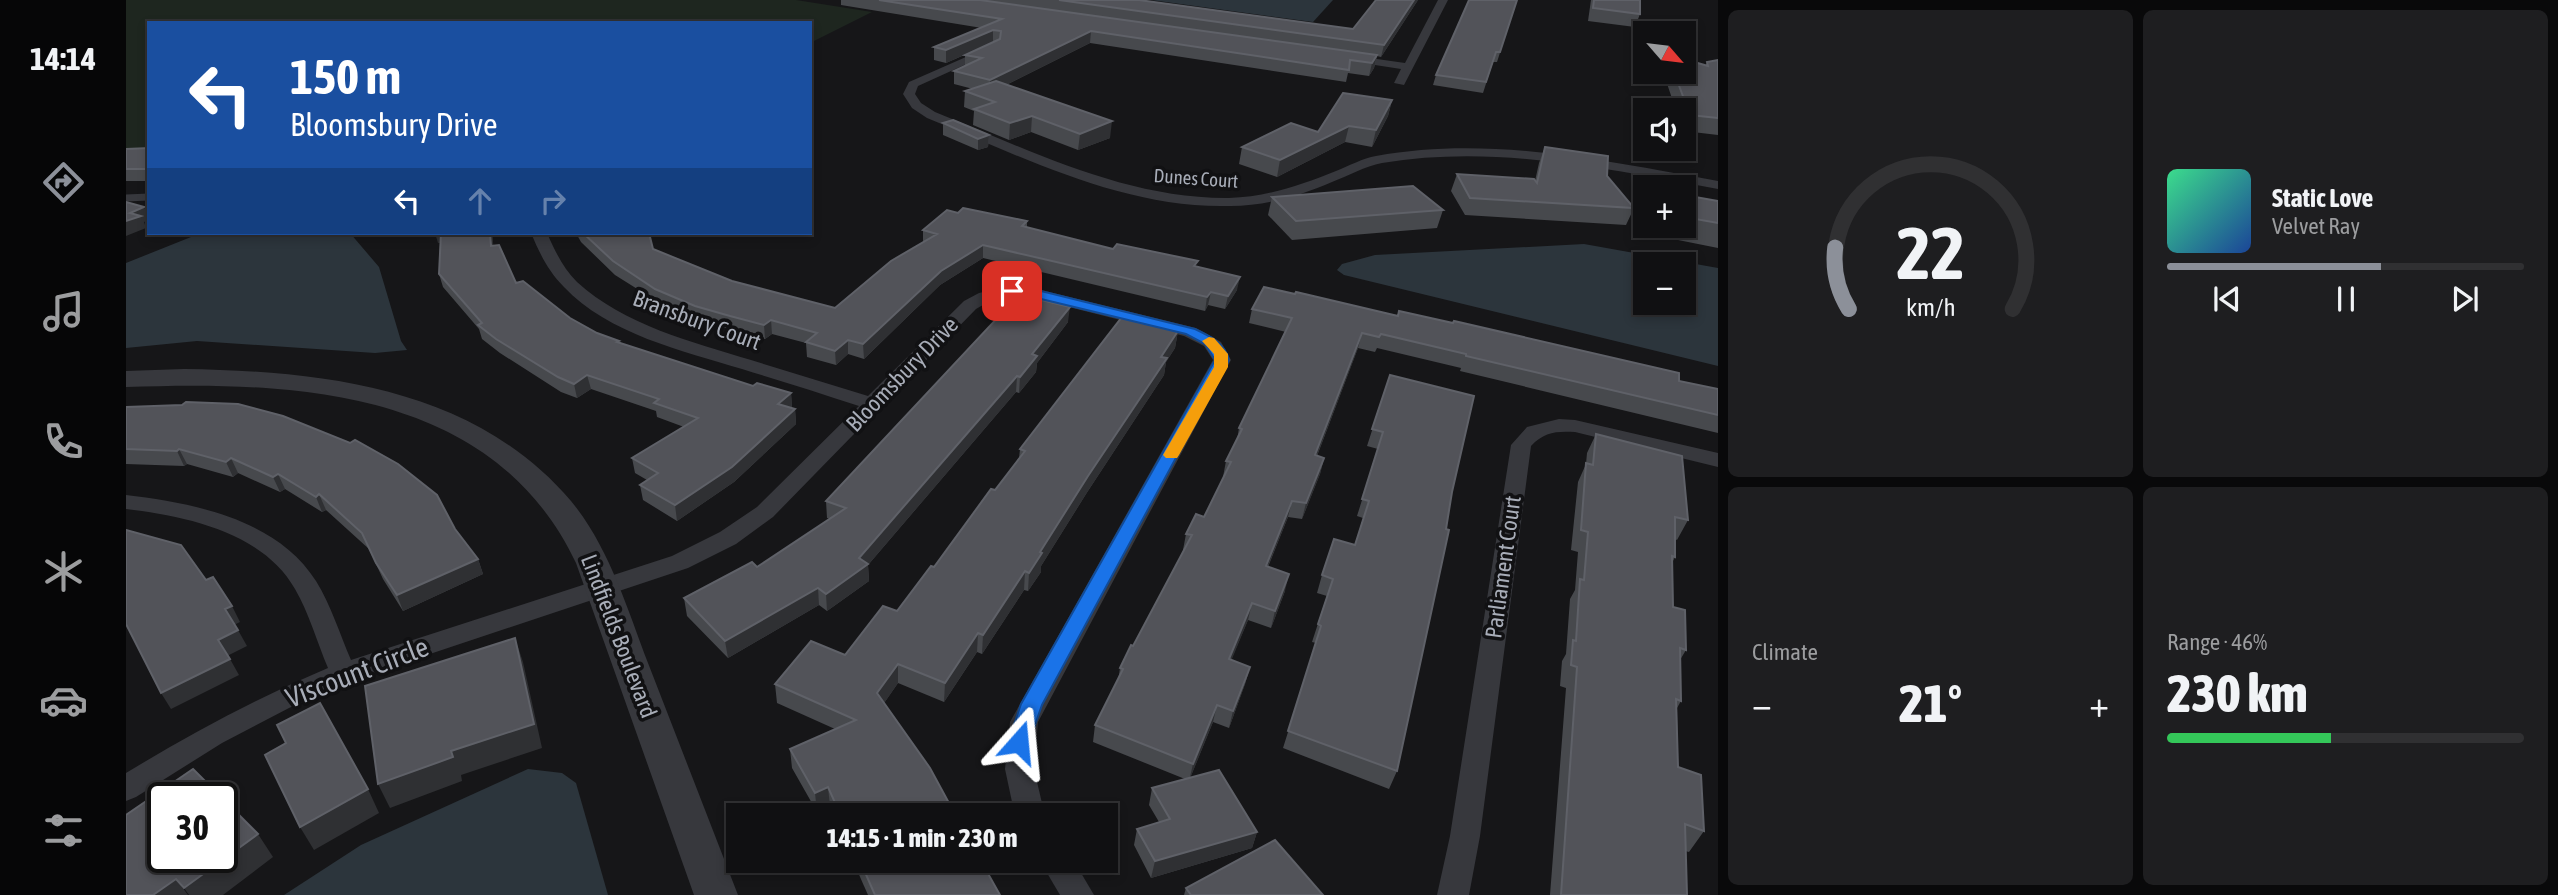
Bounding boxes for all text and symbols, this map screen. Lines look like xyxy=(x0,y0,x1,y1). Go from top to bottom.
north arrow xyxy=(1633,21,1696,84)
map controls xyxy=(1633,21,1696,315)
text: 14:14 xyxy=(30,40,96,77)
text: 150 m xyxy=(290,48,401,104)
icon: left xyxy=(175,49,266,140)
button: sound xyxy=(1633,98,1696,161)
text: Bloomsbury Drive xyxy=(290,106,498,143)
icon: directions xyxy=(39,158,88,207)
street label: Dunes Court xyxy=(1153,164,1239,192)
button: + xyxy=(1633,175,1696,238)
icon: left xyxy=(388,182,426,220)
icon: ahead xyxy=(461,182,499,220)
icon: right xyxy=(534,182,572,220)
text: Static Love xyxy=(2272,183,2373,213)
text: 22 xyxy=(1896,212,1965,295)
text: Velvet Ray xyxy=(2272,213,2360,239)
button: − xyxy=(1633,252,1696,315)
pin xyxy=(982,261,1042,321)
icon: arrive xyxy=(993,272,1031,310)
icon: previous xyxy=(2208,280,2246,318)
icon: pause xyxy=(2327,280,2365,318)
icon: next xyxy=(2446,280,2484,318)
street label: Bransbury Court xyxy=(630,285,764,355)
icon: music xyxy=(39,287,88,336)
text: km/h xyxy=(1906,293,1955,321)
street label: Bloomsbury Drive xyxy=(841,311,963,437)
icon: phone xyxy=(39,417,88,466)
street label: Parliament Court xyxy=(1480,494,1526,640)
icon: climate xyxy=(39,547,88,596)
street label: Lindfields Boulevard xyxy=(576,551,662,721)
text: Range · 46% xyxy=(2167,629,2267,655)
street label: Viscount Circle xyxy=(281,630,433,714)
text: Climate xyxy=(1752,639,1818,665)
text: 230 km xyxy=(2167,663,2308,723)
text: 21° xyxy=(1899,673,1962,733)
icon: car xyxy=(39,676,88,725)
text: − xyxy=(1752,682,1772,725)
text: + xyxy=(2089,682,2109,725)
position arrow xyxy=(982,705,1056,779)
speed limit sign: 30 xyxy=(147,782,238,873)
icon: filters xyxy=(39,806,88,855)
text: 14:15 · 1 min · 230 m xyxy=(827,823,1017,853)

